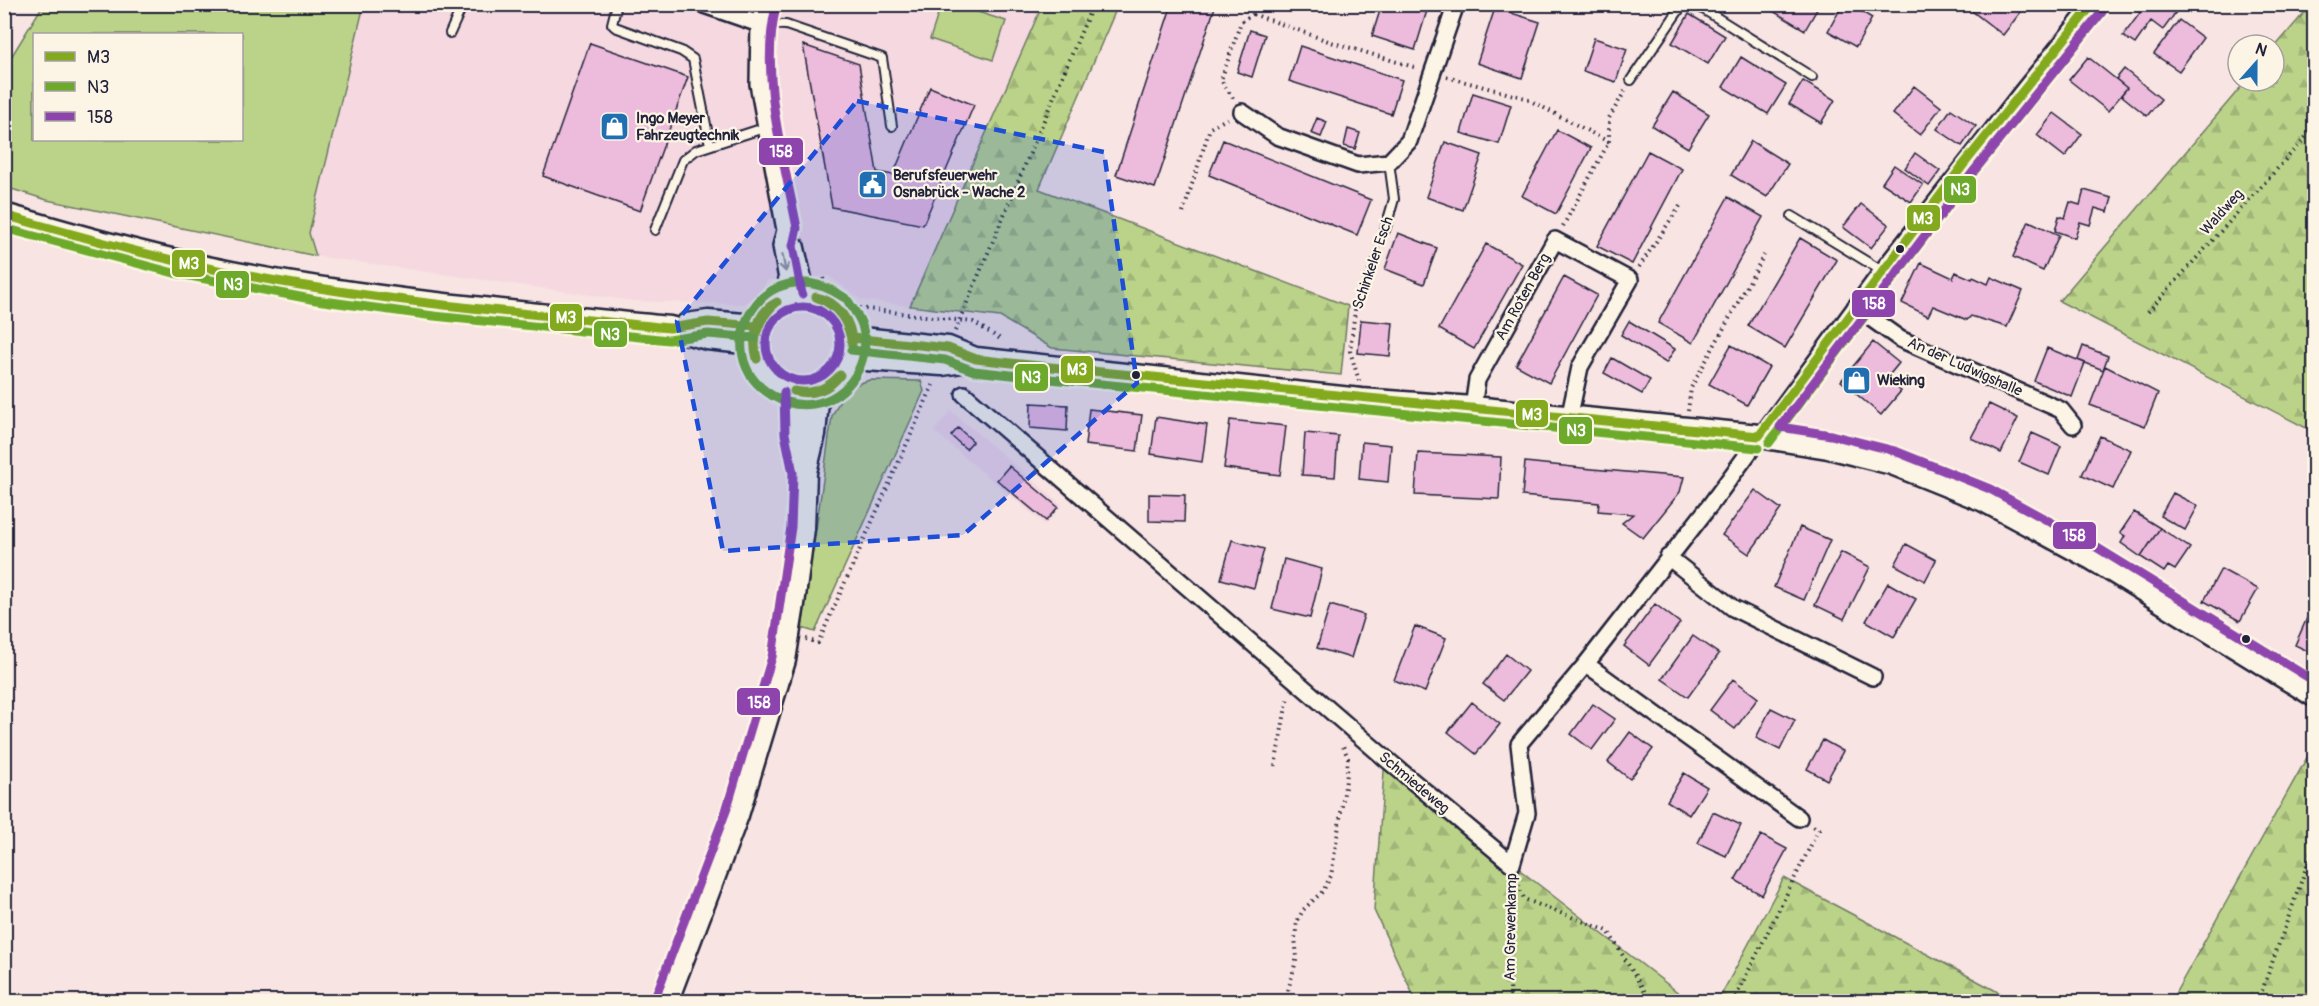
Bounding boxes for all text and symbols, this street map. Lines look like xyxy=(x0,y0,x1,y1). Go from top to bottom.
legend xyxy=(33,33,243,141)
north arrow xyxy=(2226,33,2286,93)
text: N xyxy=(2252,39,2270,61)
text: M3 xyxy=(87,46,110,69)
text: N3 xyxy=(87,76,109,99)
text: 158 xyxy=(87,106,113,129)
place label: Ingo Meyer Fahrzeugtechnik xyxy=(636,109,740,145)
shop icon: Ingo Meyer Fahrzeugtechnik xyxy=(599,111,631,143)
line badge: 158 xyxy=(758,137,804,166)
text: 158 xyxy=(770,142,793,162)
place label: Berufsfeuerwehr Osnabrück - Wache 2 xyxy=(893,166,1025,202)
public building icon: Berufsfeuerwehr Osnabrück - Wache 2 xyxy=(856,168,888,200)
line badge: N3 xyxy=(1943,175,1977,204)
text: N3 xyxy=(1950,180,1970,200)
street label: Waldweg xyxy=(2196,185,2248,239)
line badge: M3 xyxy=(1906,204,1941,232)
text: M3 xyxy=(1913,209,1933,229)
street label: Schinkeler Esch xyxy=(1348,214,1398,312)
unlabelled marker xyxy=(1894,243,1906,255)
line badge: M3 xyxy=(171,249,206,278)
street label: Am Roten Berg xyxy=(1491,250,1555,344)
one-way arrow xyxy=(779,253,790,272)
text: M3 xyxy=(179,254,199,274)
line badge: N3 xyxy=(215,270,250,299)
text: N3 xyxy=(223,275,243,295)
line badge: 158 xyxy=(1851,289,1896,318)
text: 158 xyxy=(1863,294,1886,314)
line badge: M3 xyxy=(549,303,583,332)
text: M3 xyxy=(556,308,576,328)
line badge: N3 xyxy=(593,320,628,348)
text: N3 xyxy=(600,325,620,345)
street label: An der Ludwigshalle xyxy=(1905,333,2026,401)
line badge: M3 xyxy=(1060,355,1094,384)
text: M3 xyxy=(1067,360,1087,380)
line badge: N3 xyxy=(1014,363,1049,392)
shop icon: Wieking xyxy=(1840,364,1872,396)
text: N3 xyxy=(1021,368,1041,388)
unlabelled marker xyxy=(1130,369,1142,381)
place label: Wieking xyxy=(1877,371,1925,390)
line badge: M3 xyxy=(1515,399,1549,428)
text: M3 xyxy=(1522,405,1542,425)
line badge: N3 xyxy=(1558,416,1593,445)
text: N3 xyxy=(1566,421,1586,441)
line badge: 158 xyxy=(2052,521,2097,550)
text: 158 xyxy=(2063,526,2086,546)
unlabelled marker xyxy=(2240,633,2252,645)
line badge: 158 xyxy=(736,687,781,716)
text: 158 xyxy=(748,693,771,713)
street label: Schmiedeweg xyxy=(1375,748,1453,818)
street label: Am Grewenkamp xyxy=(1501,873,1521,981)

